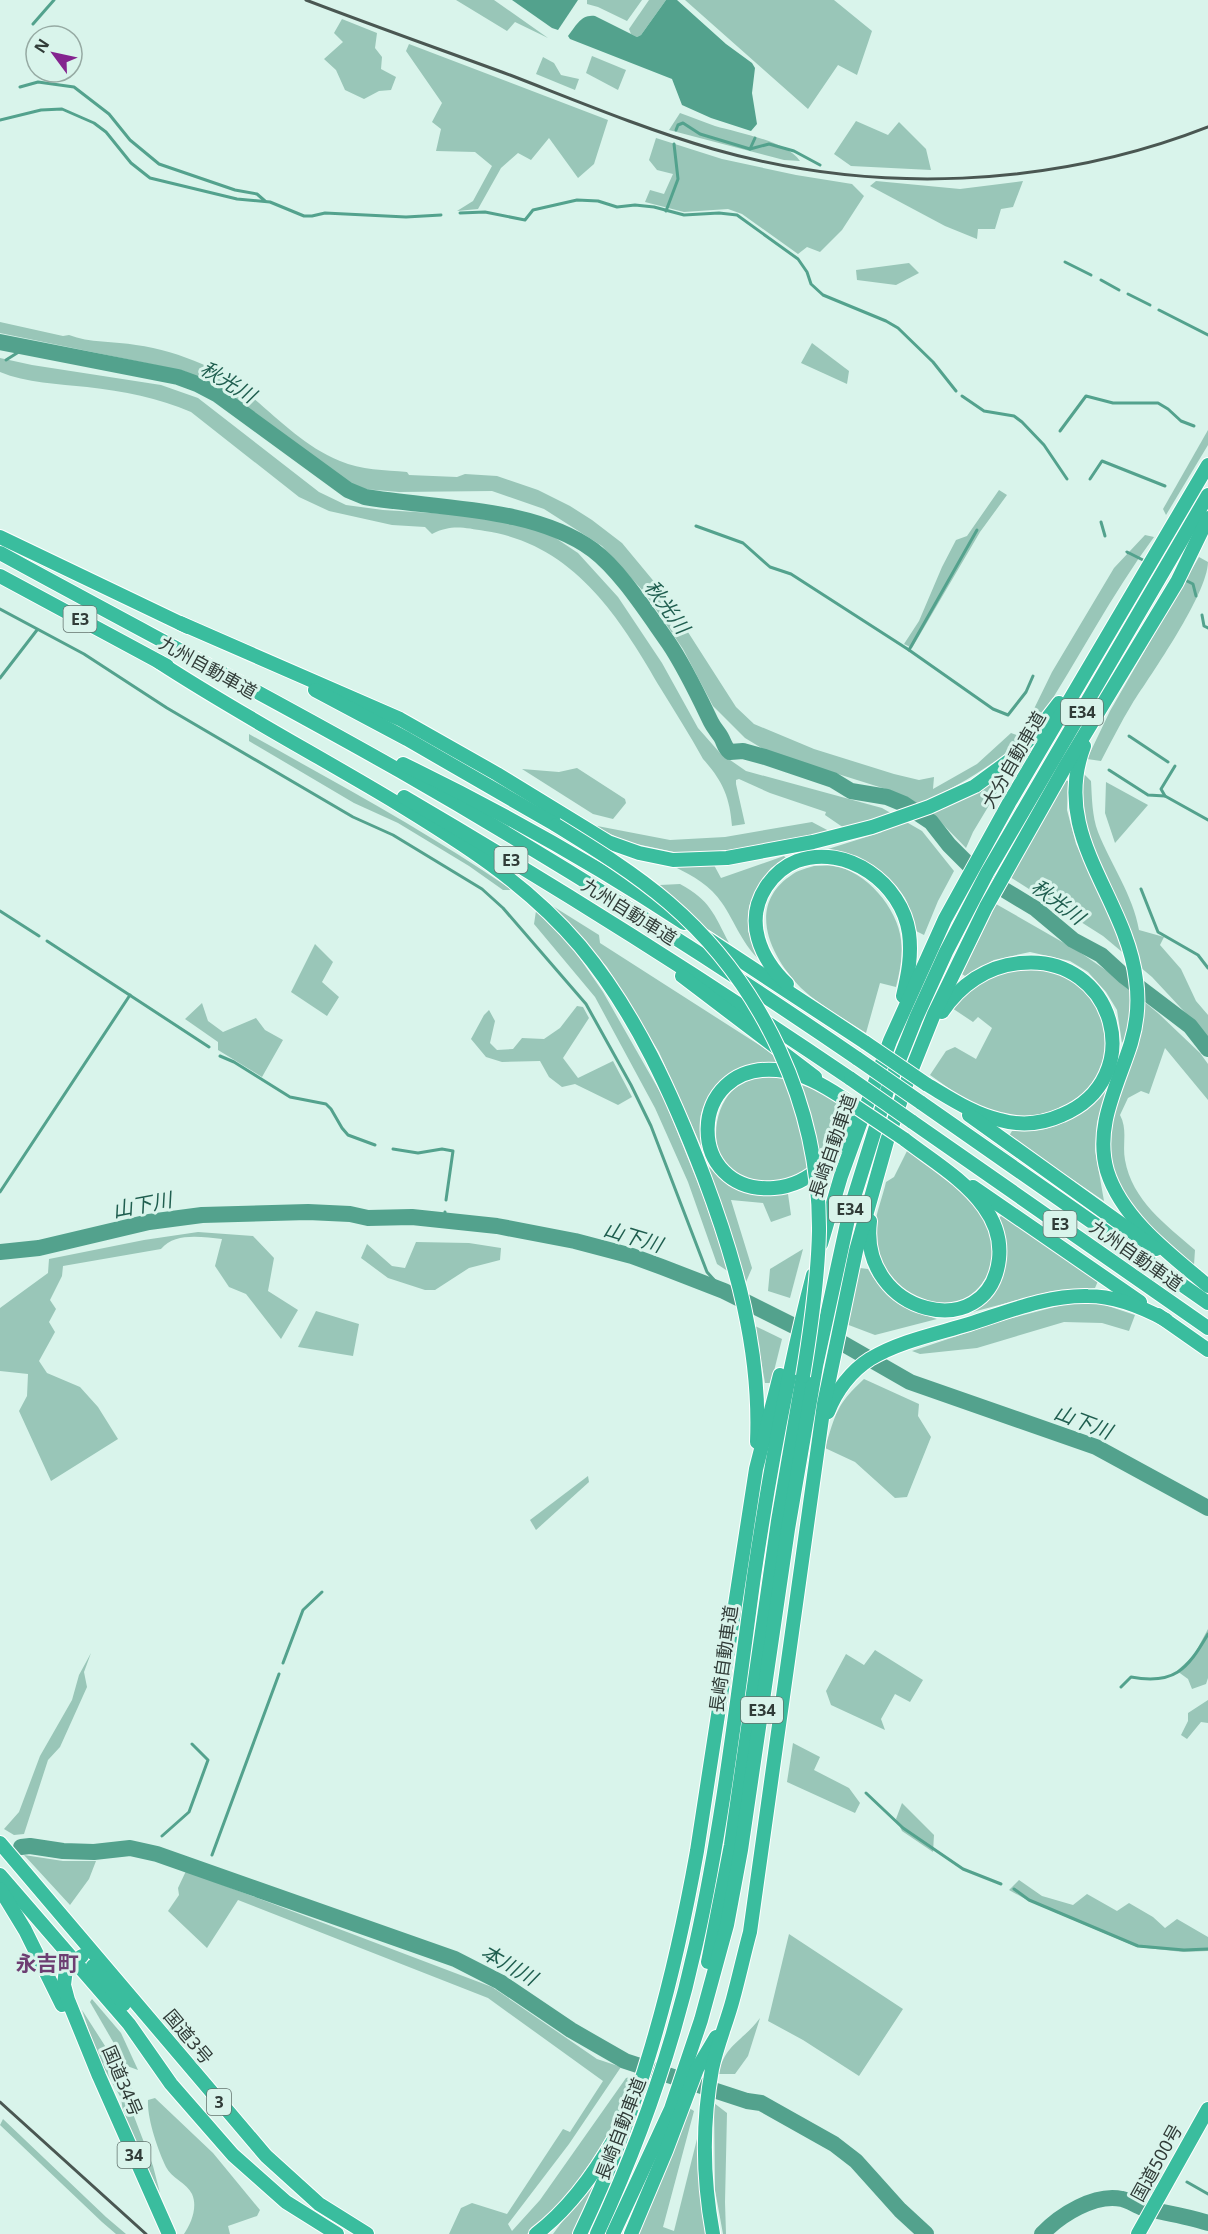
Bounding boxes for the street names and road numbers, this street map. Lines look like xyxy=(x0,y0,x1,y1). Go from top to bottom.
road number: E3 xyxy=(64,606,97,632)
street label: 九州自動車道 xyxy=(155,630,262,704)
road number: E34 xyxy=(1061,699,1103,725)
street label: 大分自動車道 xyxy=(976,707,1051,812)
road number: E3 xyxy=(494,847,528,873)
street label: 九州自動車道 xyxy=(577,872,682,950)
street label: 長崎自動車道 xyxy=(803,1091,861,1201)
road number: E34 xyxy=(829,1196,871,1222)
road number: E3 xyxy=(1044,1211,1076,1237)
street label: 九州自動車道 xyxy=(1085,1214,1188,1296)
street label: 長崎自動車道 xyxy=(704,1604,742,1714)
road number: E34 xyxy=(741,1697,783,1723)
street label: 国道3号 xyxy=(159,2004,219,2069)
street label: 国道34号 xyxy=(97,2042,149,2120)
street label: 長崎自動車道 xyxy=(590,2074,651,2183)
road number: 3 xyxy=(207,2089,231,2115)
street label: 国道500号 xyxy=(1125,2120,1187,2205)
road number: 34 xyxy=(118,2142,150,2168)

